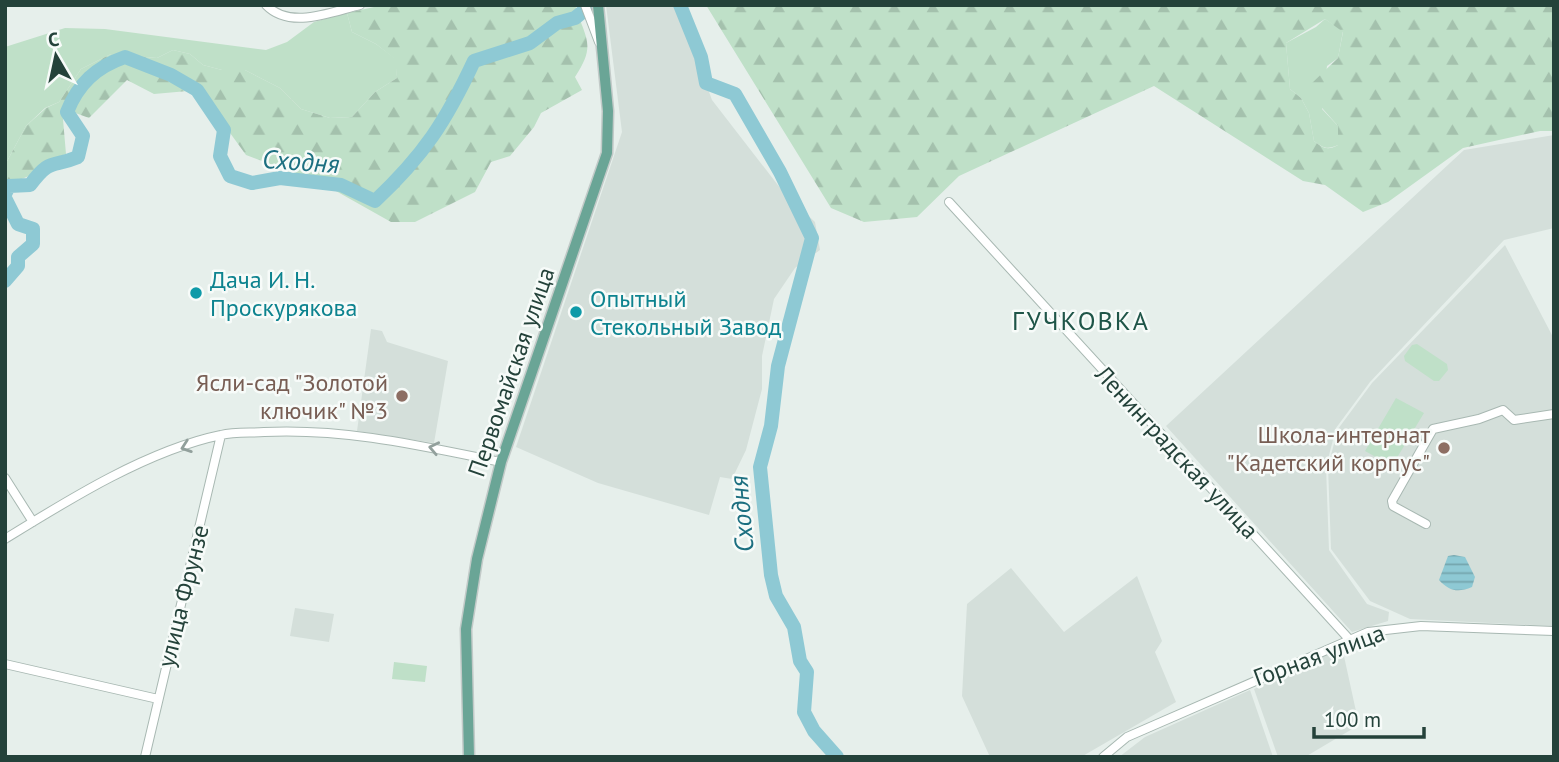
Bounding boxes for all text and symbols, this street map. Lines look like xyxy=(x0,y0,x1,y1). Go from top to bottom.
north arrow xyxy=(21,21,91,91)
text: С xyxy=(46,26,61,52)
water label: Сходня xyxy=(261,142,341,180)
street label: Первомайская улица xyxy=(461,263,561,481)
place label: Дача И. Н. Проскурякова xyxy=(210,264,357,323)
place label: Опытный Стекольный Завод xyxy=(590,283,782,342)
marker: Дача И. Н. Проскурякова xyxy=(188,285,204,301)
marker: Опытный Стекольный Завод xyxy=(568,304,584,320)
district label: ГУЧКОВКА xyxy=(1012,304,1150,337)
street label: Ленинградская улица xyxy=(1088,358,1265,545)
place label: Ясли-сад "Золотой ключик" №3 xyxy=(196,367,388,426)
marker: Ясли-сад "Золотой ключик" №3 xyxy=(394,388,410,404)
place label: Школа-интернат "Кадетский корпус" xyxy=(1227,419,1430,478)
one-way arrow xyxy=(180,439,192,453)
marker: Школа-интернат "Кадетский корпус" xyxy=(1436,440,1452,456)
one-way arrow xyxy=(428,442,440,457)
water label: Сходня xyxy=(721,474,761,554)
street label: улица Фрунзе xyxy=(150,522,216,670)
street label: Горная улица xyxy=(1249,617,1389,693)
scale bar xyxy=(1314,696,1424,740)
text: 100 m xyxy=(1324,706,1381,733)

